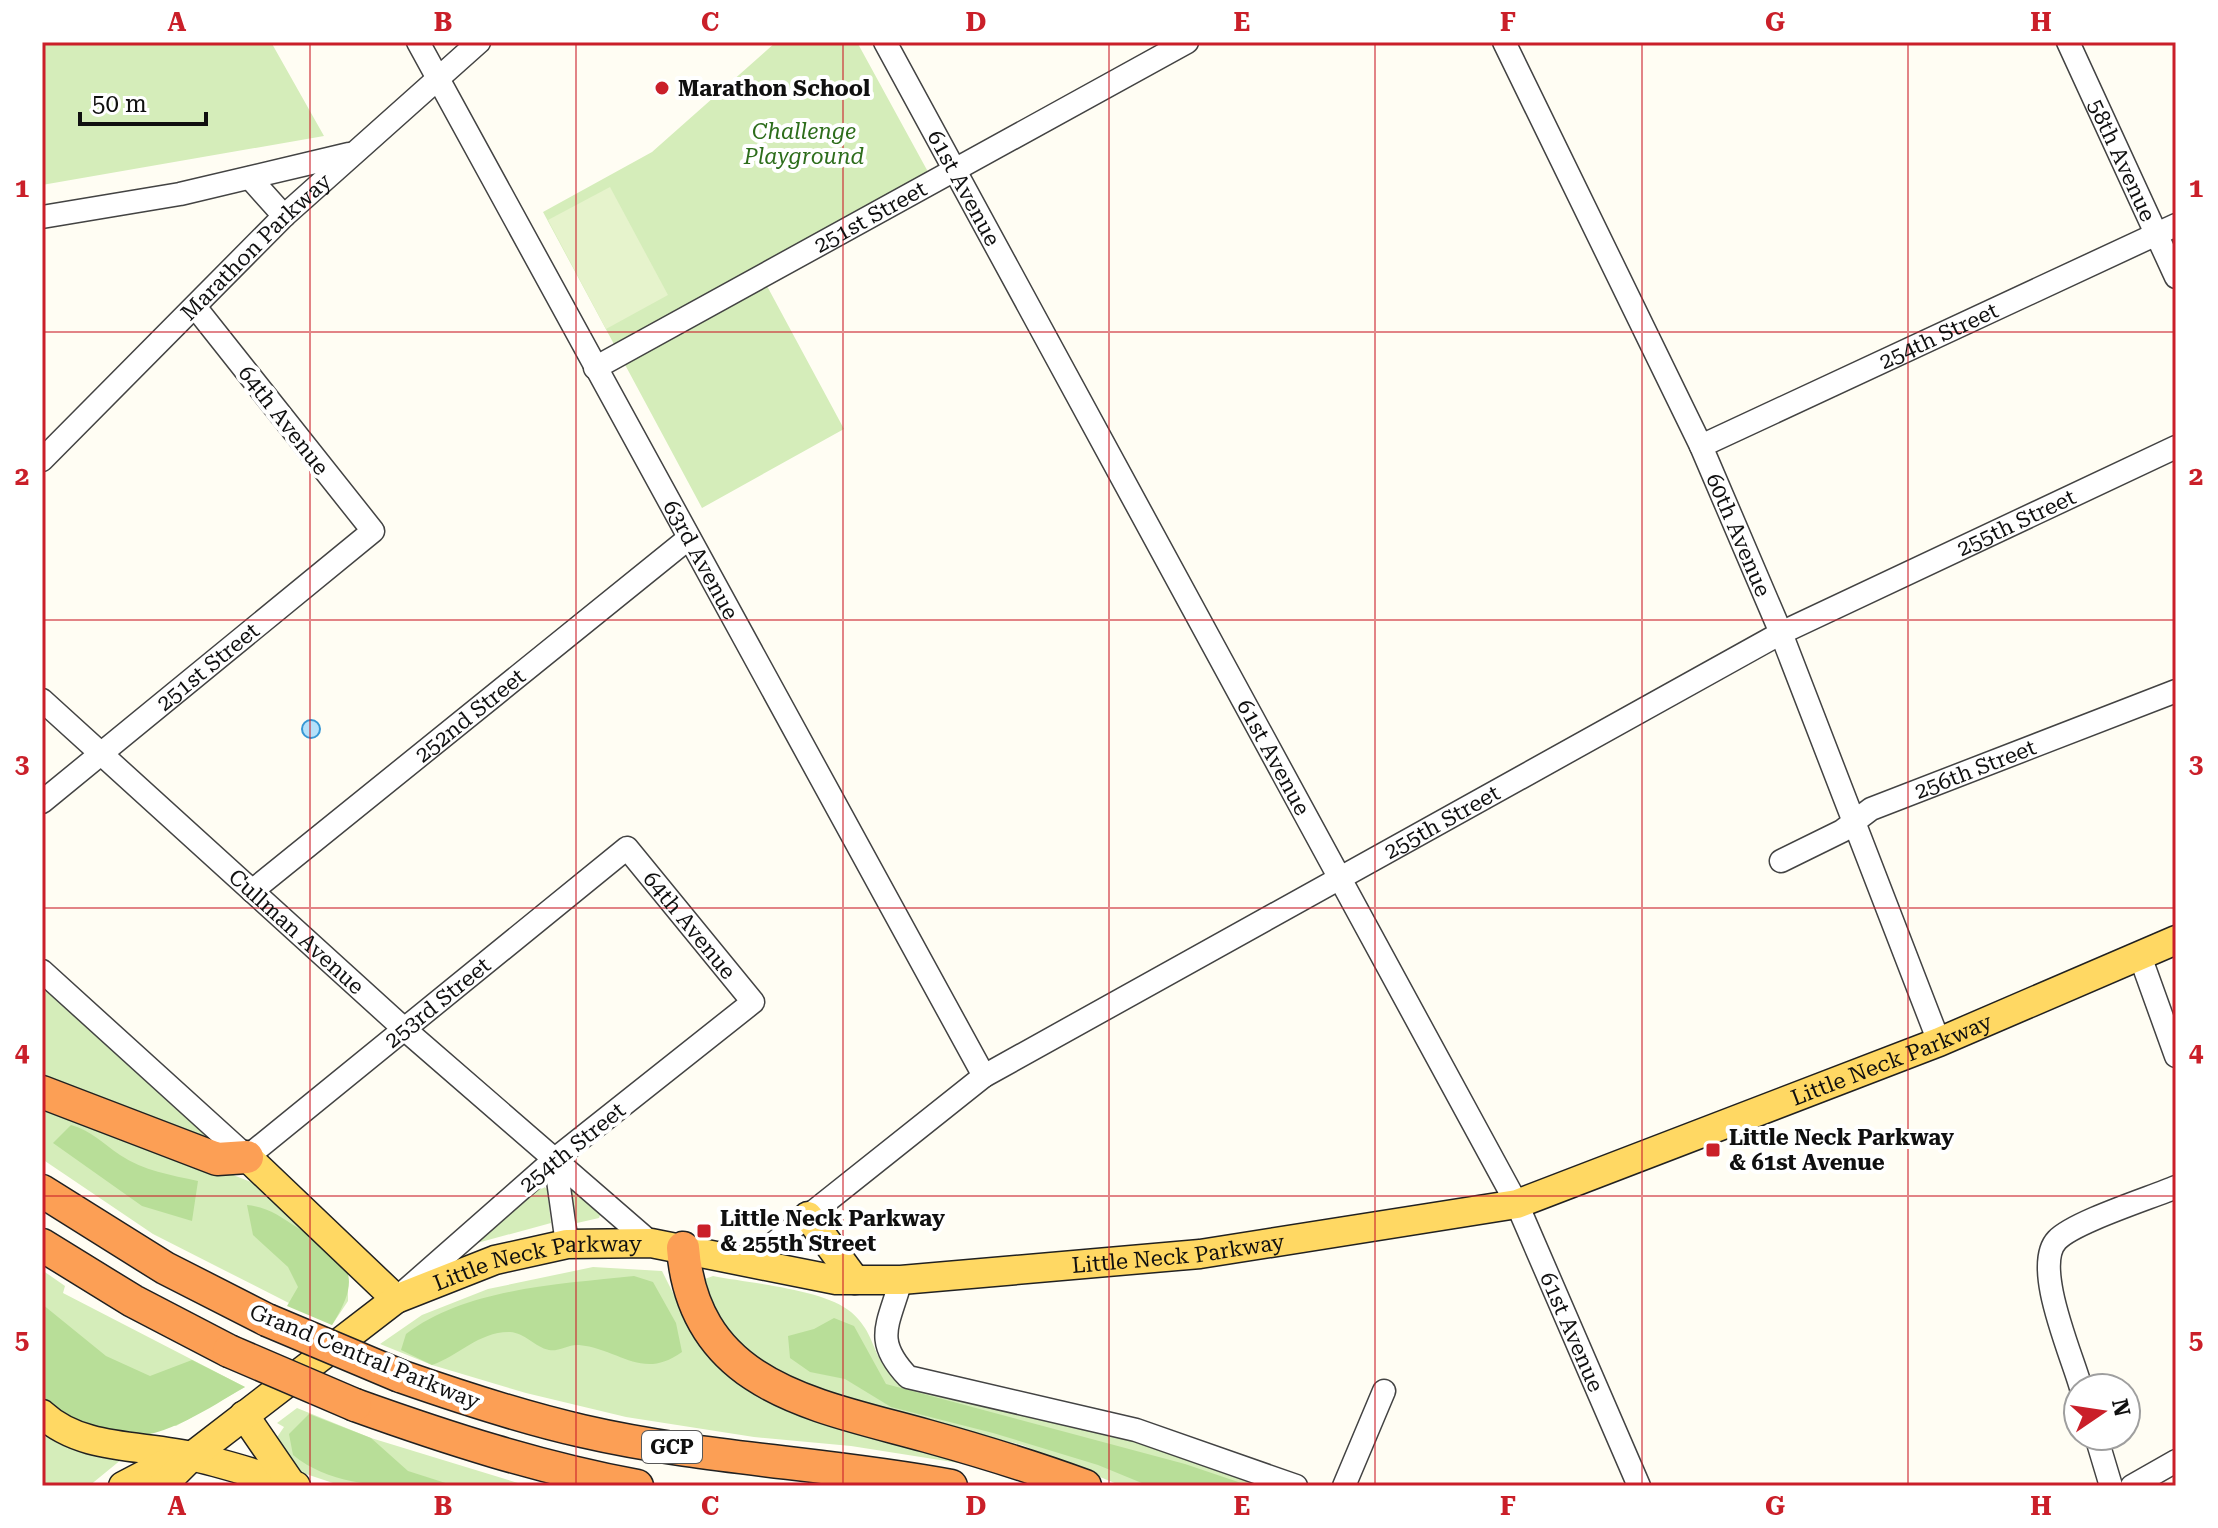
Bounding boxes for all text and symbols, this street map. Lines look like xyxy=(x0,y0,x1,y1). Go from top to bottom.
text: A xyxy=(168,7,187,37)
text: B xyxy=(434,7,452,37)
text: C xyxy=(701,7,719,37)
text: D xyxy=(966,7,986,37)
text: E xyxy=(1234,7,1250,37)
text: F xyxy=(1500,7,1516,37)
text: G xyxy=(1765,7,1785,37)
text: H xyxy=(2030,7,2052,37)
scale bar xyxy=(80,76,206,126)
place label: Marathon School xyxy=(678,76,870,101)
marker: Marathon School xyxy=(653,79,671,97)
text: 50 m xyxy=(92,90,147,118)
street label: 58th Avenue xyxy=(2083,95,2161,225)
park label: Challenge Playground xyxy=(743,119,865,169)
street label: 61st Avenue xyxy=(922,126,1005,250)
street label: Marathon Parkway xyxy=(176,168,336,326)
text: 1 xyxy=(15,173,29,203)
text: 1 xyxy=(2189,173,2203,203)
street label: 251st Street xyxy=(810,176,931,258)
street label: 254th Street xyxy=(1875,298,2002,374)
street label: 64th Avenue xyxy=(233,361,334,480)
text: 2 xyxy=(15,461,29,491)
text: 2 xyxy=(2189,461,2203,491)
street label: 60th Avenue xyxy=(1701,470,1776,600)
street label: 255th Street xyxy=(1953,484,2080,561)
street label: 63rd Avenue xyxy=(658,496,744,624)
street label: 251st Street xyxy=(152,618,264,716)
street label: 252nd Street xyxy=(410,664,530,767)
street label: 61st Avenue xyxy=(1232,695,1315,819)
street label: 256th Street xyxy=(1911,734,2040,804)
text: 3 xyxy=(15,749,29,779)
text: 3 xyxy=(2189,749,2203,779)
street label: 255th Street xyxy=(1380,780,1504,864)
street label: Cullman Avenue xyxy=(224,864,369,999)
street label: 64th Avenue xyxy=(638,866,741,984)
street label: 253rd Street xyxy=(380,952,495,1053)
street label: Little Neck Parkway xyxy=(1788,1009,1996,1111)
text: 4 xyxy=(15,1037,30,1067)
text: 4 xyxy=(2189,1037,2204,1067)
street label: 254th Street xyxy=(515,1097,630,1197)
place label: Little Neck Parkway & 61st Avenue xyxy=(1729,1125,1955,1175)
marker: Little Neck Parkway & 61st Avenue xyxy=(1704,1141,1722,1159)
place label: Little Neck Parkway & 255th Street xyxy=(720,1206,946,1256)
marker: Little Neck Parkway & 255th Street xyxy=(695,1222,713,1240)
street label: Little Neck Parkway xyxy=(1071,1229,1286,1278)
street label: Little Neck Parkway xyxy=(430,1231,642,1296)
street label: 61st Avenue xyxy=(1535,1268,1609,1396)
street label: Grand Central Parkway xyxy=(246,1299,483,1414)
text: 5 xyxy=(15,1325,29,1355)
text: 5 xyxy=(2189,1325,2203,1355)
north arrow xyxy=(2062,1372,2142,1452)
text: N xyxy=(2107,1397,2135,1419)
road number: GCP xyxy=(642,1431,702,1463)
text: A xyxy=(168,1491,187,1521)
text: B xyxy=(434,1491,452,1521)
text: C xyxy=(701,1491,719,1521)
text: D xyxy=(966,1491,986,1521)
text: E xyxy=(1234,1491,1250,1521)
text: F xyxy=(1500,1491,1516,1521)
text: G xyxy=(1765,1491,1785,1521)
text: H xyxy=(2030,1491,2052,1521)

